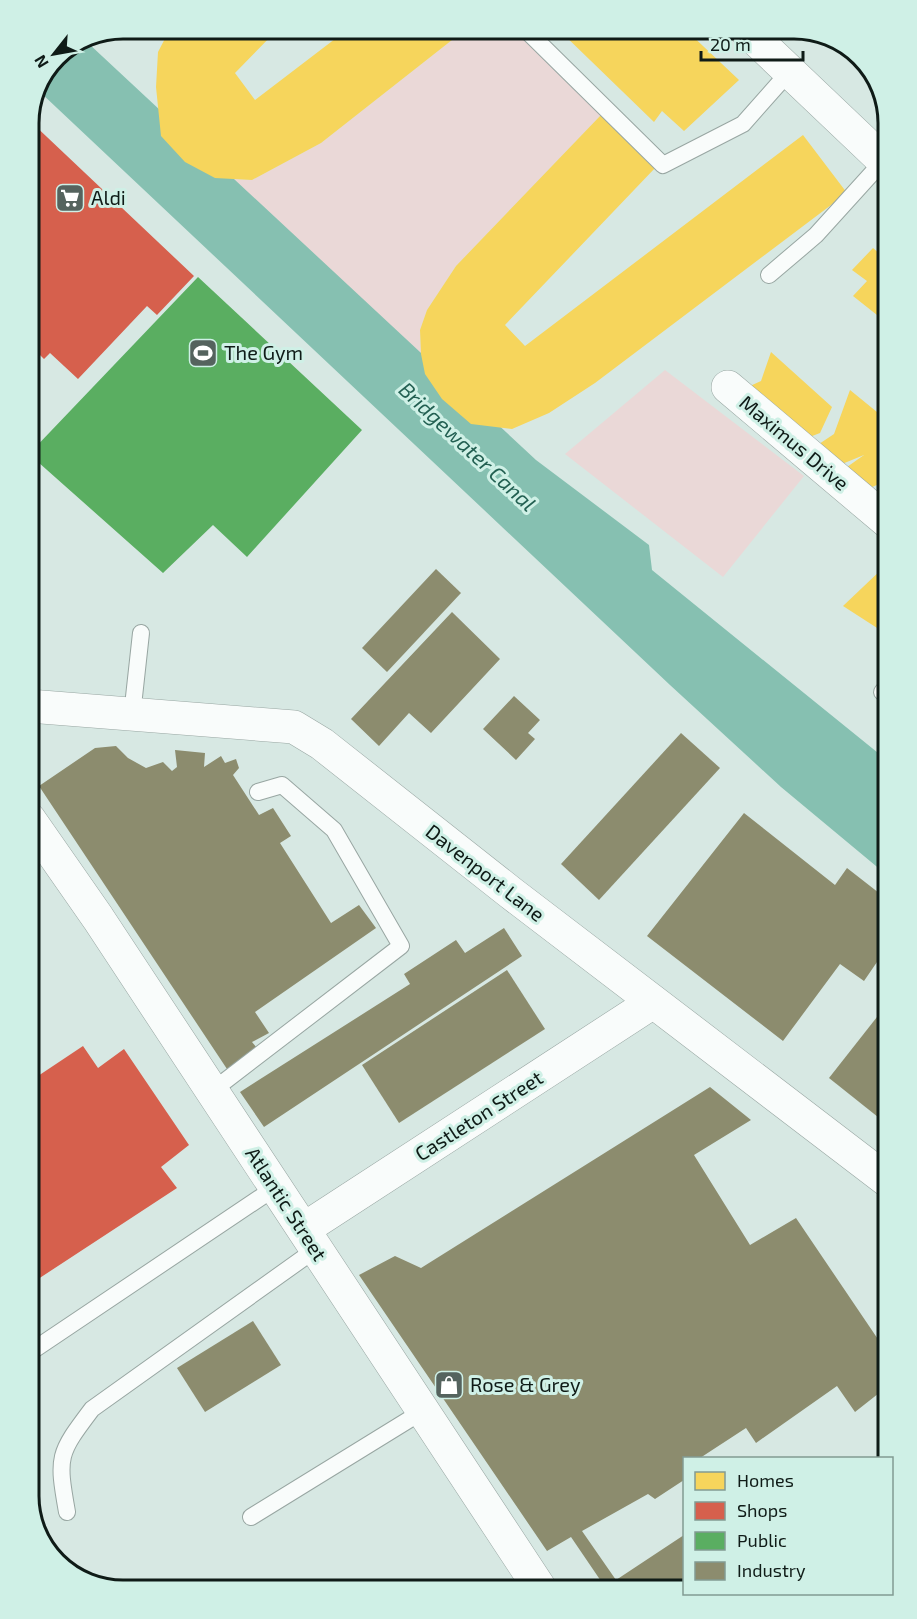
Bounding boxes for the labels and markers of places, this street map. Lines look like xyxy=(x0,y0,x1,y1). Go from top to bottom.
supermarket icon: Aldi xyxy=(54,182,86,214)
place label: Aldi xyxy=(91,185,126,209)
sports icon: The Gym xyxy=(187,337,219,369)
place label: The Gym xyxy=(224,340,303,364)
shop icon: Rose & Grey xyxy=(433,1369,465,1401)
place label: Rose & Grey xyxy=(470,1372,581,1396)

